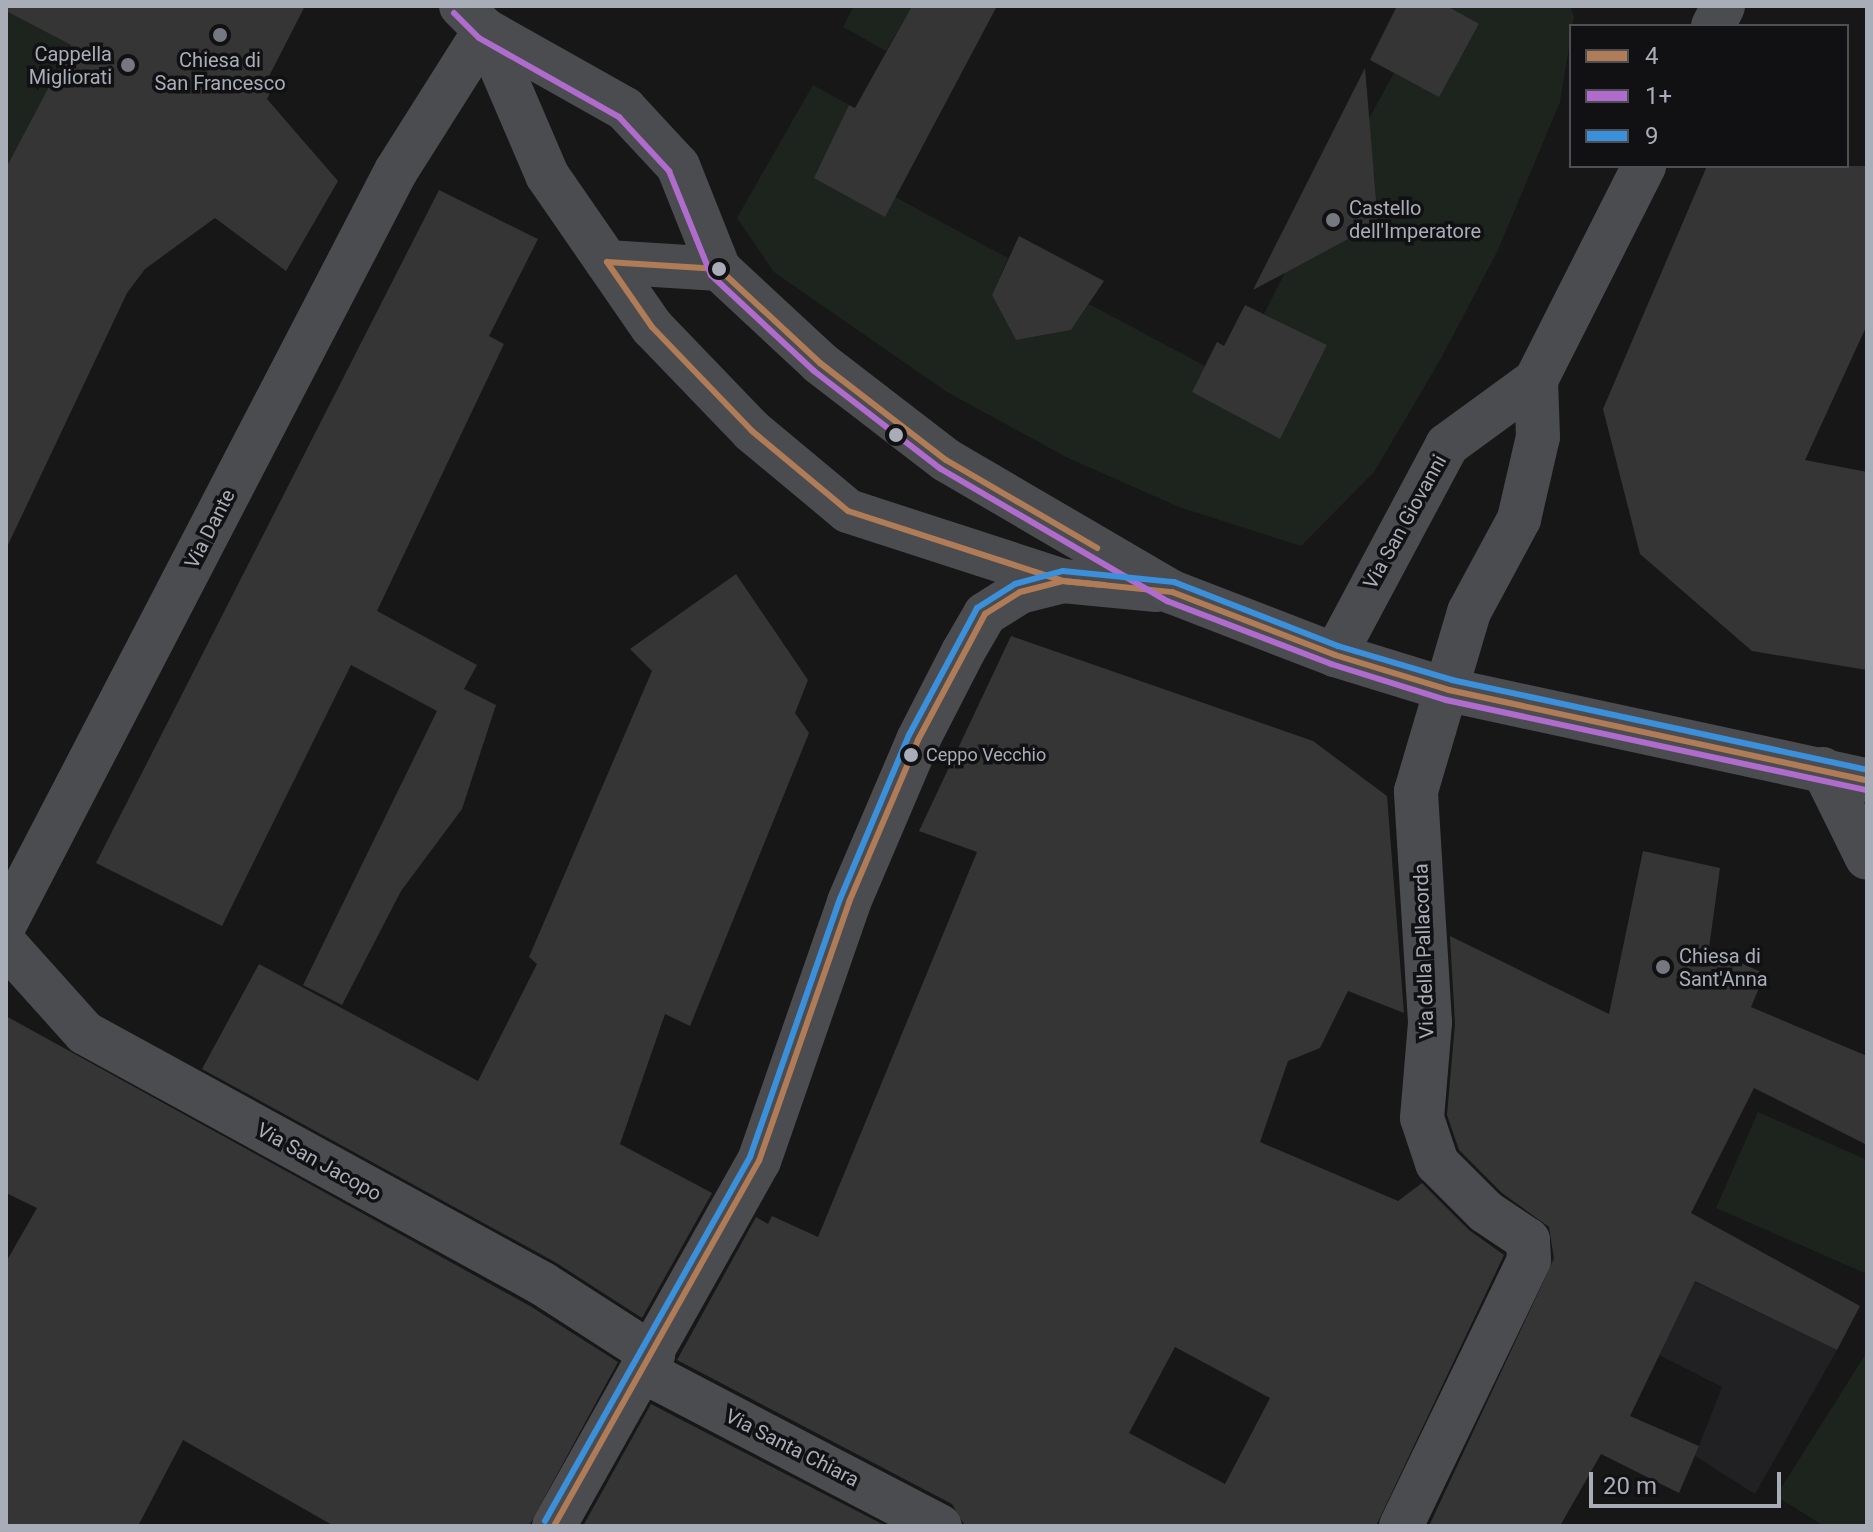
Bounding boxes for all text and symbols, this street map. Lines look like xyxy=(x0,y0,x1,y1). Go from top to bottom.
legend xyxy=(1569,24,1849,168)
marker: Chiesa di San Francesco xyxy=(211,26,229,44)
place label: Cappella Migliorati xyxy=(29,42,112,89)
text: 4 xyxy=(1645,42,1659,70)
place label: Chiesa di San Francesco xyxy=(154,48,286,95)
marker: Cappella Migliorati xyxy=(119,56,137,74)
text: 1+ xyxy=(1645,82,1672,110)
text: 9 xyxy=(1645,122,1659,150)
place label: Castello dell'Imperatore xyxy=(1349,196,1481,243)
marker: Castello dell'Imperatore xyxy=(1324,211,1342,229)
unlabelled marker xyxy=(711,261,727,277)
unlabelled marker xyxy=(888,427,904,443)
street label: Via San Giovanni xyxy=(1358,451,1452,593)
street label: Via Dante xyxy=(180,485,240,573)
place label: Ceppo Vecchio xyxy=(926,744,1046,766)
marker: Ceppo Vecchio xyxy=(903,747,919,763)
street label: Via della Pallacorda xyxy=(1409,863,1439,1039)
place label: Chiesa di Sant'Anna xyxy=(1679,944,1768,991)
marker: Chiesa di Sant'Anna xyxy=(1654,958,1672,976)
street label: Via San Jacopo xyxy=(253,1118,385,1206)
street label: Via Santa Chiara xyxy=(721,1404,863,1492)
scale bar xyxy=(1593,1456,1785,1506)
text: 20 m xyxy=(1603,1472,1657,1500)

